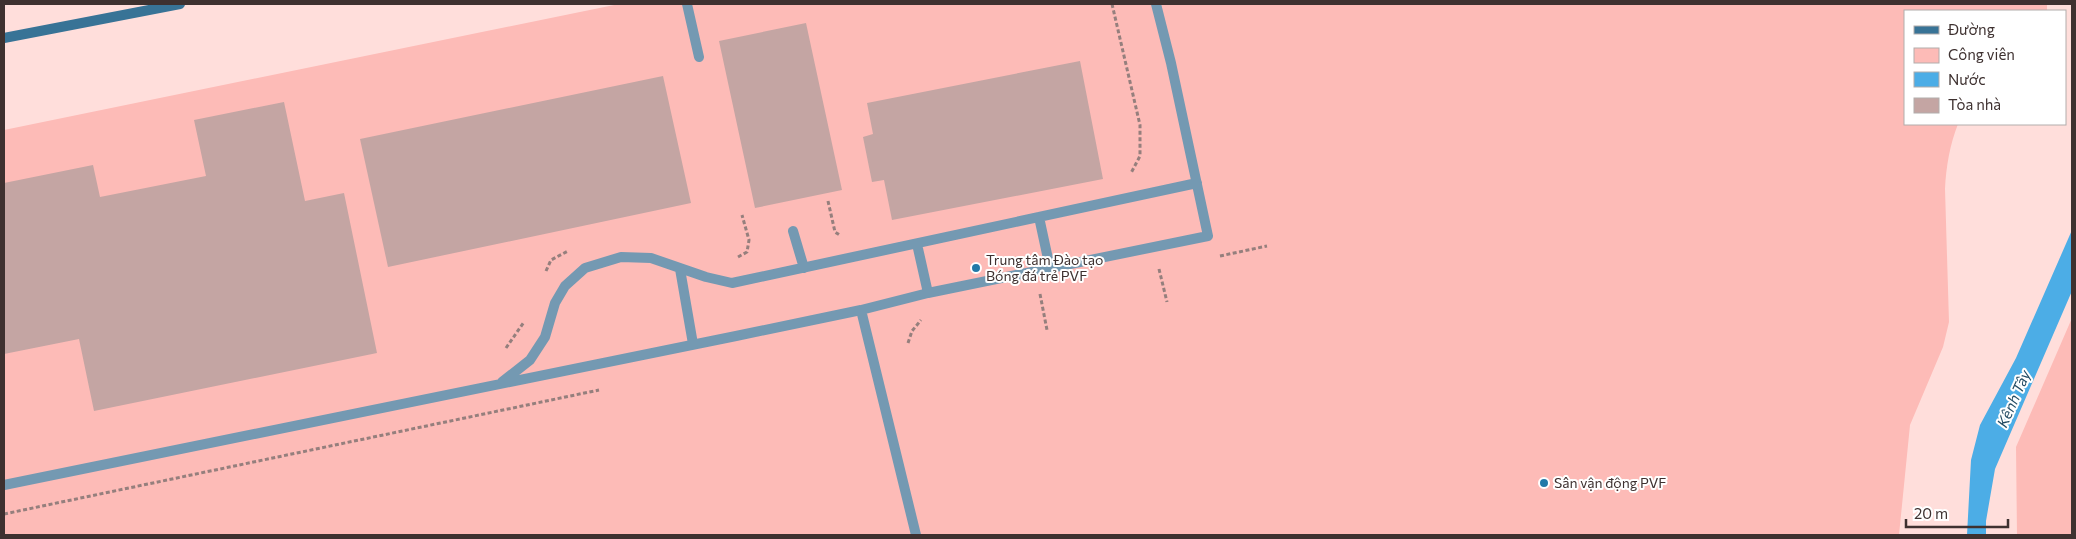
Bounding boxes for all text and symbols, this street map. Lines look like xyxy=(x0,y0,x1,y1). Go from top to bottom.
legend xyxy=(1904,10,2066,125)
text: Đường xyxy=(1947,20,1995,38)
text: Công viên xyxy=(1948,45,2015,63)
text: Nước xyxy=(1948,70,1986,88)
text: Tòa nhà xyxy=(1948,95,2001,113)
place label: Trung tâm Đào tạo Bóng đá trẻ PVF xyxy=(986,251,1103,284)
marker: Trung tâm Đào tạo Bóng đá trẻ PVF xyxy=(970,262,982,274)
water label: Kênh Tây xyxy=(1992,366,2034,430)
place label: Sân vận động PVF xyxy=(1554,474,1666,491)
marker: Sân vận động PVF xyxy=(1538,477,1550,489)
scale bar xyxy=(1906,496,2008,528)
text: 20 m xyxy=(1914,504,1948,522)

